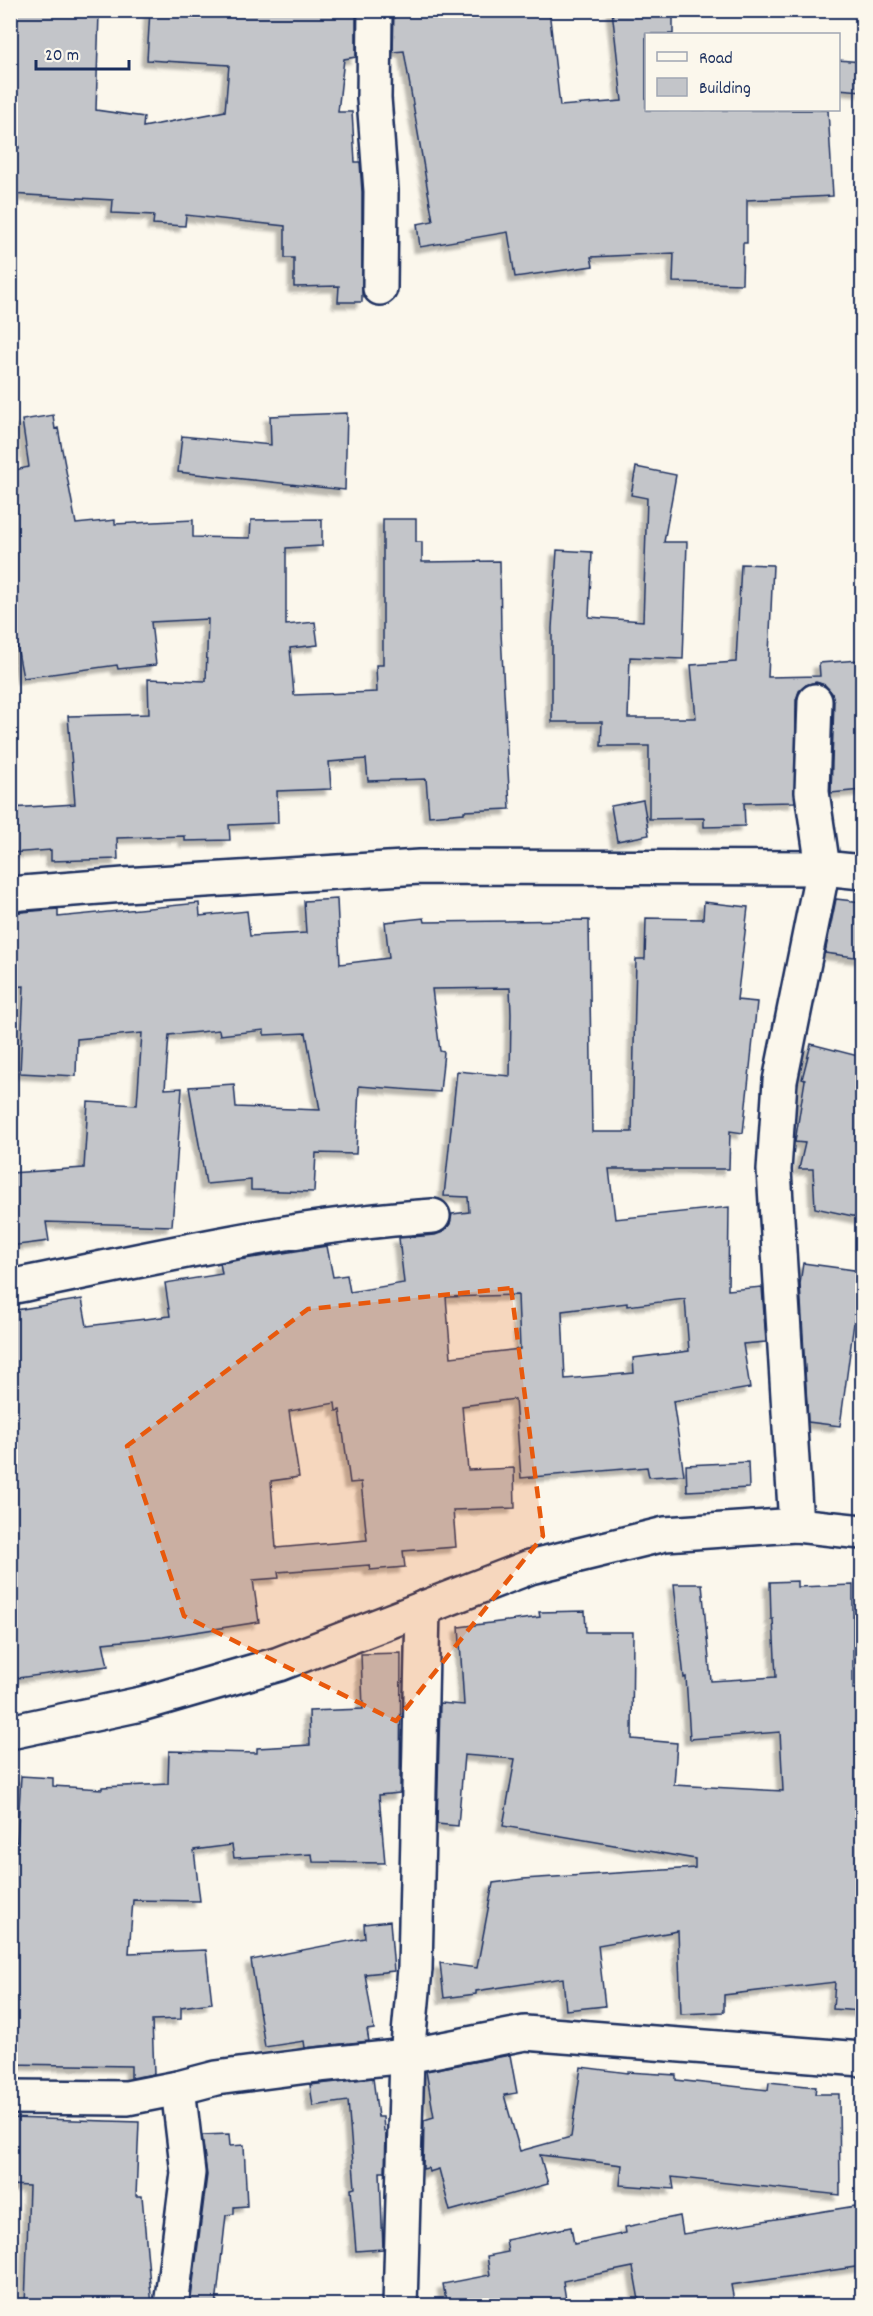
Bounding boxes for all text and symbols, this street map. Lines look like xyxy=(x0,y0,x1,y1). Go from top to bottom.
scale bar xyxy=(36,33,129,71)
legend xyxy=(645,33,840,111)
text: 20 m xyxy=(45,44,79,69)
text: Road xyxy=(699,47,733,72)
text: Building xyxy=(699,77,751,102)

